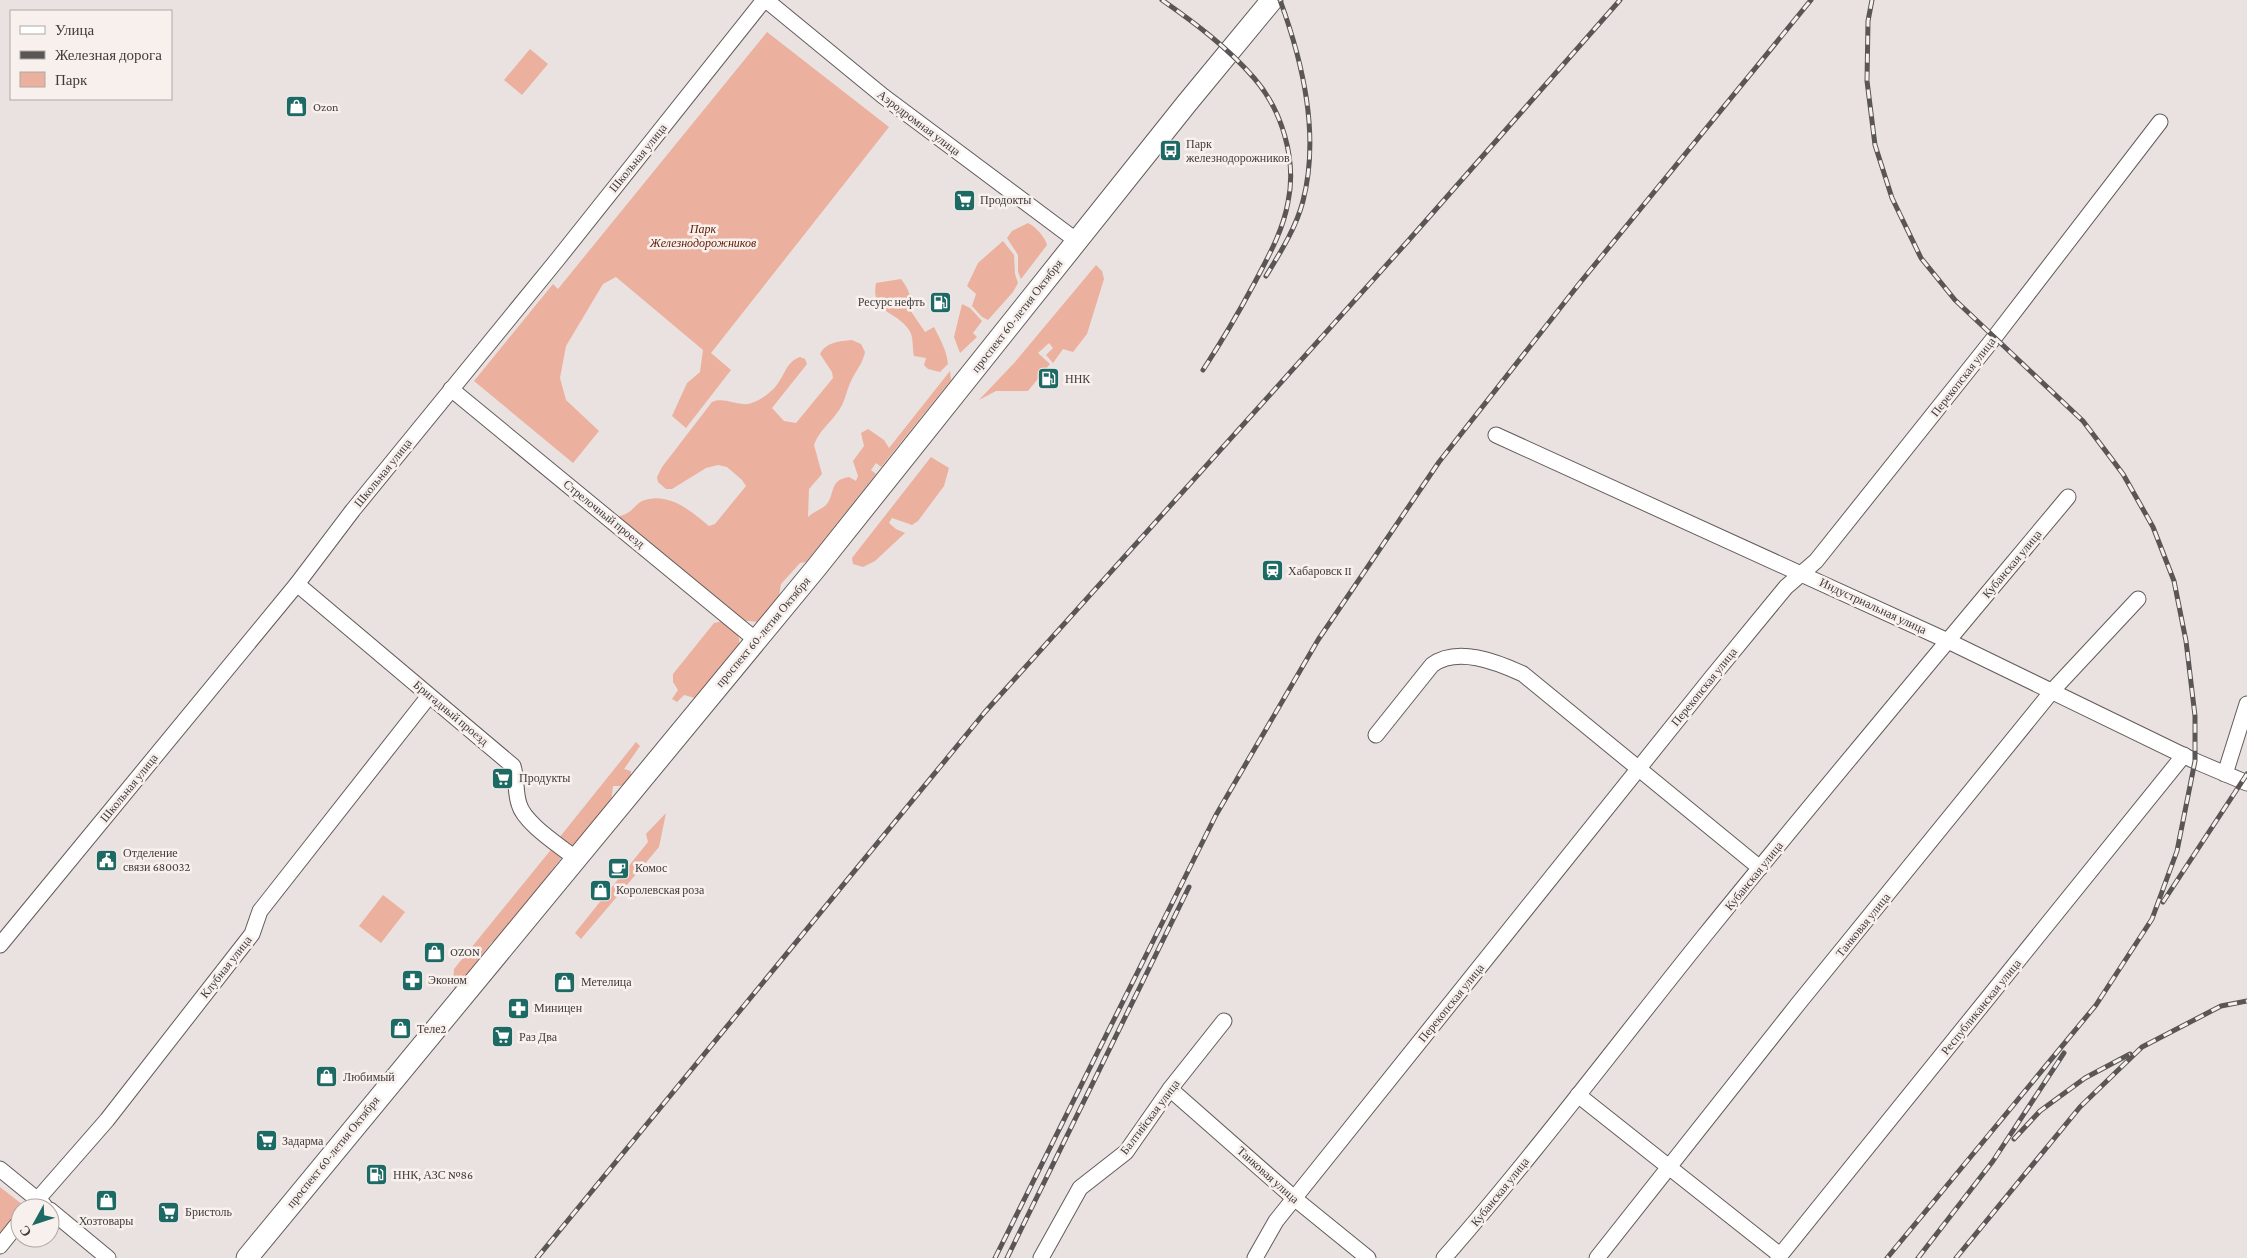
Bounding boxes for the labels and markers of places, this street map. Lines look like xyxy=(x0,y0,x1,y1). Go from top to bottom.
shop icon: Ozon xyxy=(285,95,309,119)
place label: Ozon xyxy=(313,100,339,114)
place label: Парк железнодорожников xyxy=(1185,137,1290,165)
bus stop icon: Парк железнодорожников xyxy=(1158,139,1182,163)
supermarket icon: Продокты xyxy=(952,188,976,212)
place label: Продокты xyxy=(980,193,1031,207)
fuel station icon: Ресурс нефть xyxy=(929,290,953,314)
place label: Ресурс нефть xyxy=(858,295,926,309)
fuel station icon: ННК xyxy=(1037,367,1061,391)
place label: ННК xyxy=(1065,372,1091,386)
station icon: Хабаровск II xyxy=(1260,559,1284,583)
place label: Хабаровск II xyxy=(1288,564,1352,578)
supermarket icon: Продукты xyxy=(491,766,515,790)
place label: Продукты xyxy=(519,771,570,785)
place label: Отделение связи 680032 xyxy=(123,846,190,874)
public building icon: Отделение связи 680032 xyxy=(95,848,119,872)
cafe icon: Комос xyxy=(607,856,631,880)
place label: Комос xyxy=(635,861,667,875)
shop icon: Королевская роза xyxy=(588,878,612,902)
place label: Королевская роза xyxy=(616,883,705,897)
shop icon: OZON xyxy=(422,940,446,964)
place label: OZON xyxy=(450,945,480,959)
pharmacy icon: Эконом xyxy=(400,968,424,992)
shop icon: Метелица xyxy=(553,970,577,994)
place label: Эконом xyxy=(428,973,467,987)
place label: Метелица xyxy=(581,975,632,989)
pharmacy icon: Миницен xyxy=(506,996,530,1020)
place label: Миницен xyxy=(534,1001,583,1015)
shop icon: Теле2 xyxy=(389,1017,413,1041)
place label: Теле2 xyxy=(417,1022,447,1036)
supermarket icon: Раз Два xyxy=(491,1025,515,1049)
place label: Раз Два xyxy=(519,1030,558,1044)
shop icon: Любимый xyxy=(315,1065,339,1089)
place label: Любимый xyxy=(343,1070,395,1084)
supermarket icon: Задарма xyxy=(254,1129,278,1153)
place label: Задарма xyxy=(282,1134,324,1148)
fuel station icon: ННК, АЗС №86 xyxy=(365,1163,389,1187)
place label: ННК, АЗС №86 xyxy=(393,1168,473,1182)
shop icon: Хозтовары xyxy=(94,1188,118,1212)
supermarket icon: Бристоль xyxy=(157,1200,181,1224)
place label: Бристоль xyxy=(185,1205,233,1219)
place label: Хозтовары xyxy=(79,1214,133,1228)

